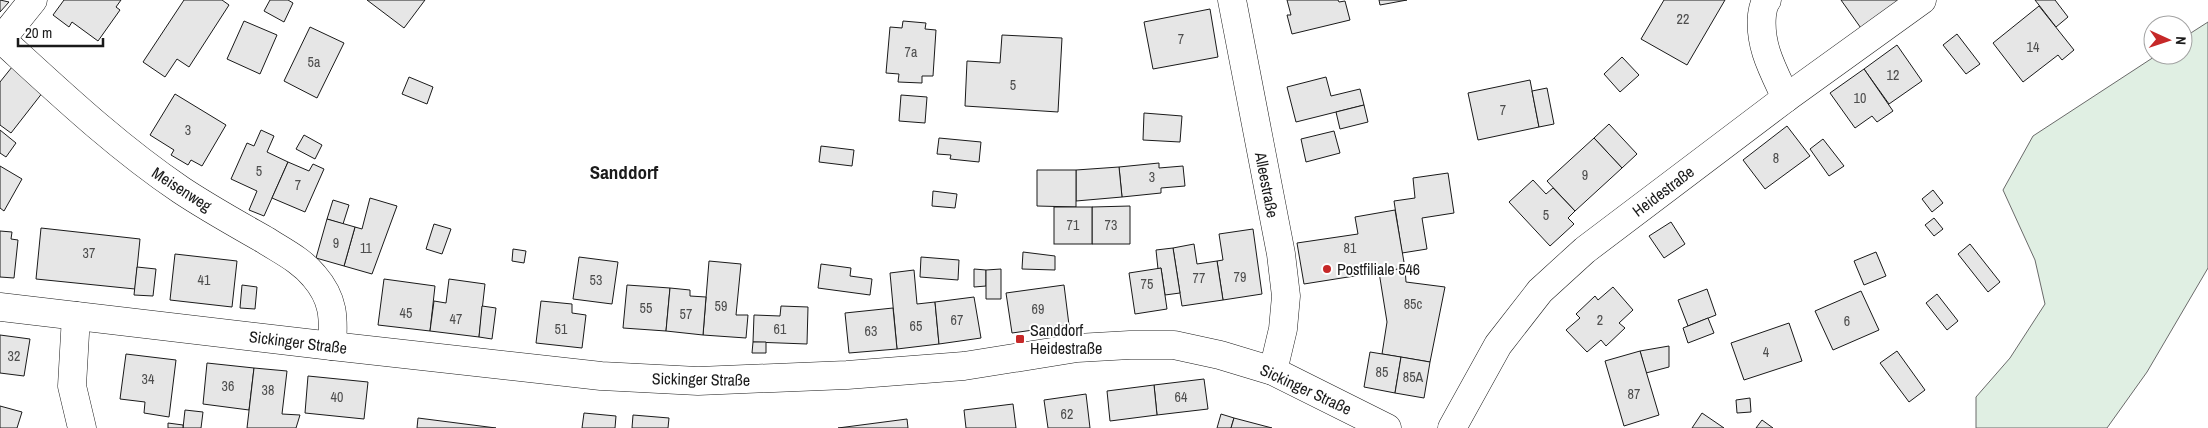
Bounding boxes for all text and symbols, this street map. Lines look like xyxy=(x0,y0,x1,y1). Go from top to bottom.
house number: 22 xyxy=(1677,10,1689,28)
scale bar xyxy=(18,15,102,47)
north arrow xyxy=(2143,15,2193,65)
text: 20 m xyxy=(25,22,52,43)
house number: 7 xyxy=(1178,30,1184,48)
text: N xyxy=(2172,36,2190,45)
house number: 14 xyxy=(2027,38,2040,56)
house number: 7a xyxy=(905,43,918,61)
house number: 5a xyxy=(308,53,321,71)
house number: 12 xyxy=(1887,66,1899,84)
house number: 5 xyxy=(1010,76,1016,94)
house number: 10 xyxy=(1854,89,1866,107)
house number: 7 xyxy=(1500,101,1506,119)
house number: 3 xyxy=(185,121,191,139)
street label: Alleestraße xyxy=(1250,149,1284,220)
house number: 8 xyxy=(1773,149,1779,167)
district label: Sanddorf xyxy=(590,159,659,185)
street label: Heidestraße xyxy=(1628,160,1698,222)
street label: Meisenweg xyxy=(148,162,217,217)
house number: 5 xyxy=(256,162,262,180)
house number: 9 xyxy=(1582,166,1588,184)
house number: 3 xyxy=(1149,168,1155,186)
house number: 7 xyxy=(295,176,301,194)
house number: 5 xyxy=(1543,206,1549,224)
house number: 71 xyxy=(1067,216,1080,234)
house number: 73 xyxy=(1105,216,1117,234)
house number: 9 xyxy=(333,234,339,252)
house number: 11 xyxy=(360,239,373,257)
house number: 81 xyxy=(1344,239,1357,257)
house number: 37 xyxy=(83,244,95,262)
place label: Postfiliale 546 xyxy=(1337,258,1420,280)
marker: Postfiliale 546 xyxy=(1321,263,1333,275)
house number: 79 xyxy=(1234,268,1246,286)
house number: 77 xyxy=(1193,269,1205,287)
house number: 41 xyxy=(198,271,211,289)
house number: 53 xyxy=(590,271,602,289)
house number: 75 xyxy=(1141,275,1153,293)
house number: 85c xyxy=(1404,295,1423,313)
house number: 59 xyxy=(715,297,727,315)
house number: 55 xyxy=(640,299,652,317)
house number: 69 xyxy=(1032,300,1044,318)
house number: 45 xyxy=(400,304,412,322)
house number: 57 xyxy=(680,305,692,323)
house number: 47 xyxy=(450,310,462,328)
house number: 67 xyxy=(951,311,963,329)
house number: 2 xyxy=(1597,311,1603,329)
house number: 6 xyxy=(1844,312,1850,330)
house number: 65 xyxy=(910,317,922,335)
place label: Sanddorf Heidestraße xyxy=(1030,319,1102,359)
house number: 51 xyxy=(555,320,568,338)
house number: 61 xyxy=(774,320,787,338)
house number: 63 xyxy=(865,322,877,340)
street label: Sickinger Straße xyxy=(248,325,348,359)
marker: Sanddorf Heidestraße xyxy=(1014,333,1026,345)
house number: 4 xyxy=(1763,343,1770,361)
house number: 32 xyxy=(8,347,20,365)
street label: Sickinger Straße xyxy=(1257,358,1355,420)
house number: 85 xyxy=(1376,363,1388,381)
street label: Sickinger Straße xyxy=(652,367,750,391)
house number: 85A xyxy=(1403,368,1424,386)
house number: 34 xyxy=(142,370,155,388)
house number: 36 xyxy=(222,377,234,395)
house number: 38 xyxy=(262,381,274,399)
house number: 87 xyxy=(1628,385,1640,403)
house number: 40 xyxy=(331,388,343,406)
house number: 64 xyxy=(1175,388,1188,406)
house number: 62 xyxy=(1061,405,1073,423)

